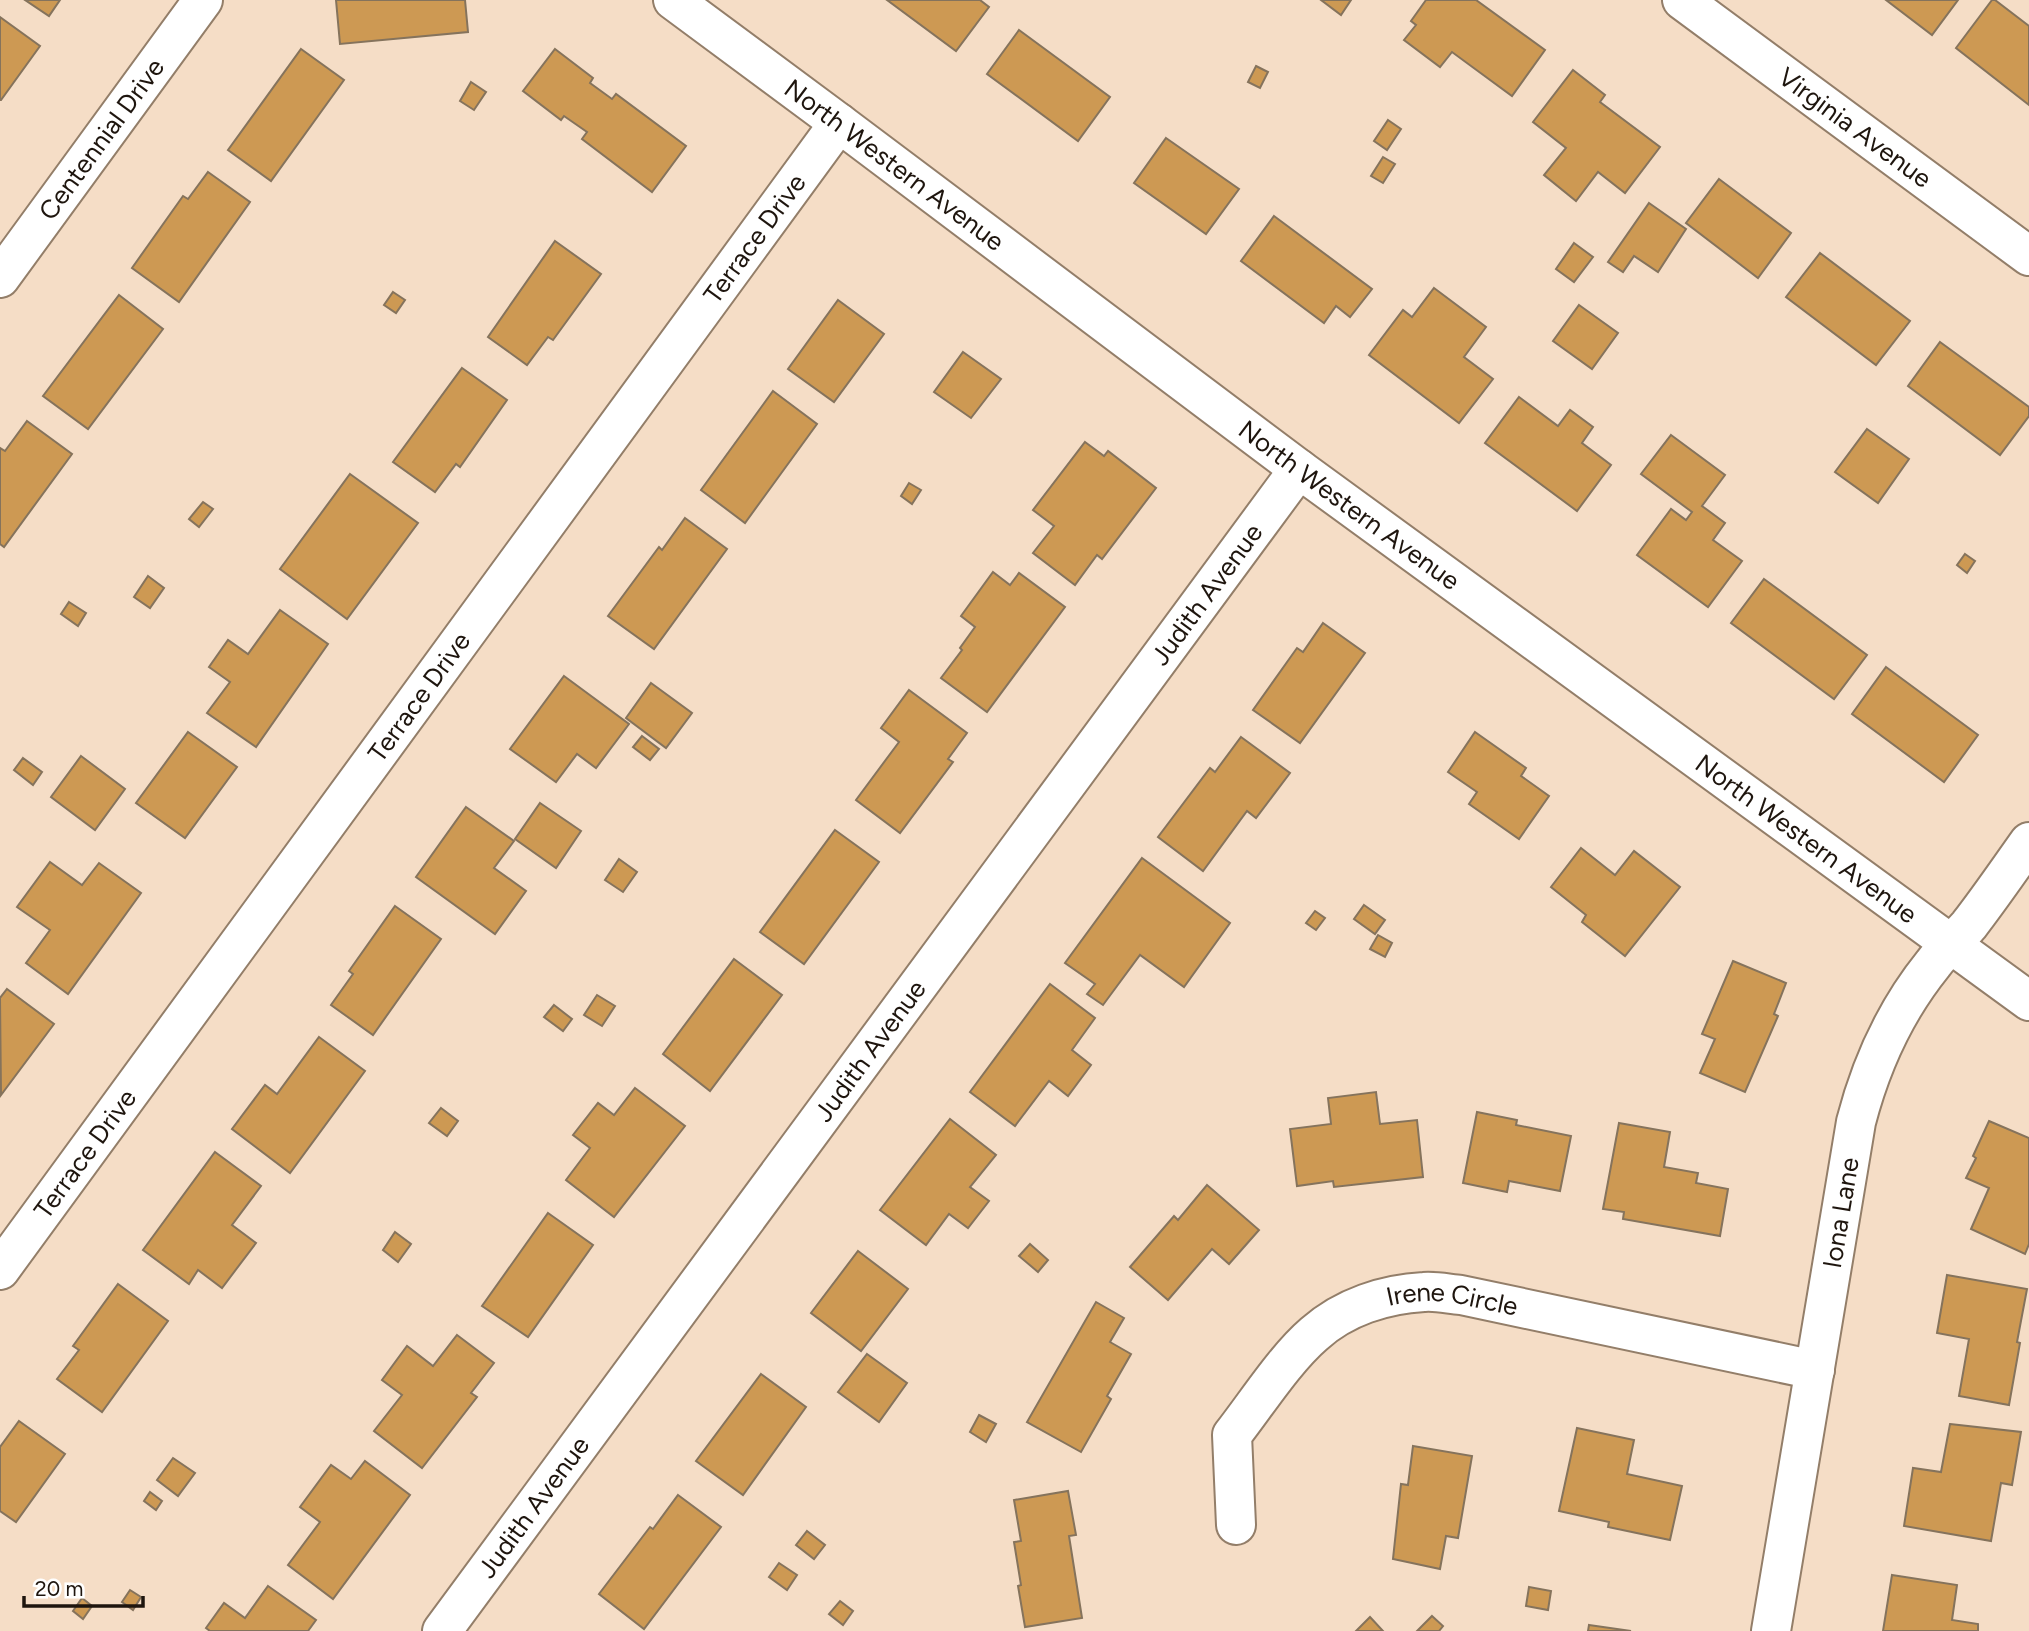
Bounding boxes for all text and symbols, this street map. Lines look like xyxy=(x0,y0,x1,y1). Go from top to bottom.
street label: Centennial Drive xyxy=(32,52,171,226)
street label: Virginia Avenue xyxy=(1772,61,1938,195)
street label: North Western Avenue xyxy=(778,72,1011,258)
street label: Terrace Drive xyxy=(697,167,813,310)
street label: North Western Avenue xyxy=(1232,413,1466,597)
street label: Judith Avenue xyxy=(1144,517,1269,672)
street label: Terrace Drive xyxy=(361,626,477,768)
street label: North Western Avenue xyxy=(1689,747,1924,930)
street label: Judith Avenue xyxy=(807,974,933,1128)
street label: Terrace Drive xyxy=(27,1083,143,1225)
street label: Iona Lane xyxy=(1816,1155,1866,1271)
street label: Irene Circle xyxy=(1383,1276,1521,1323)
street label: Judith Avenue xyxy=(471,1430,596,1584)
scale bar xyxy=(24,1564,144,1608)
text: 20 m xyxy=(35,1576,83,1601)

